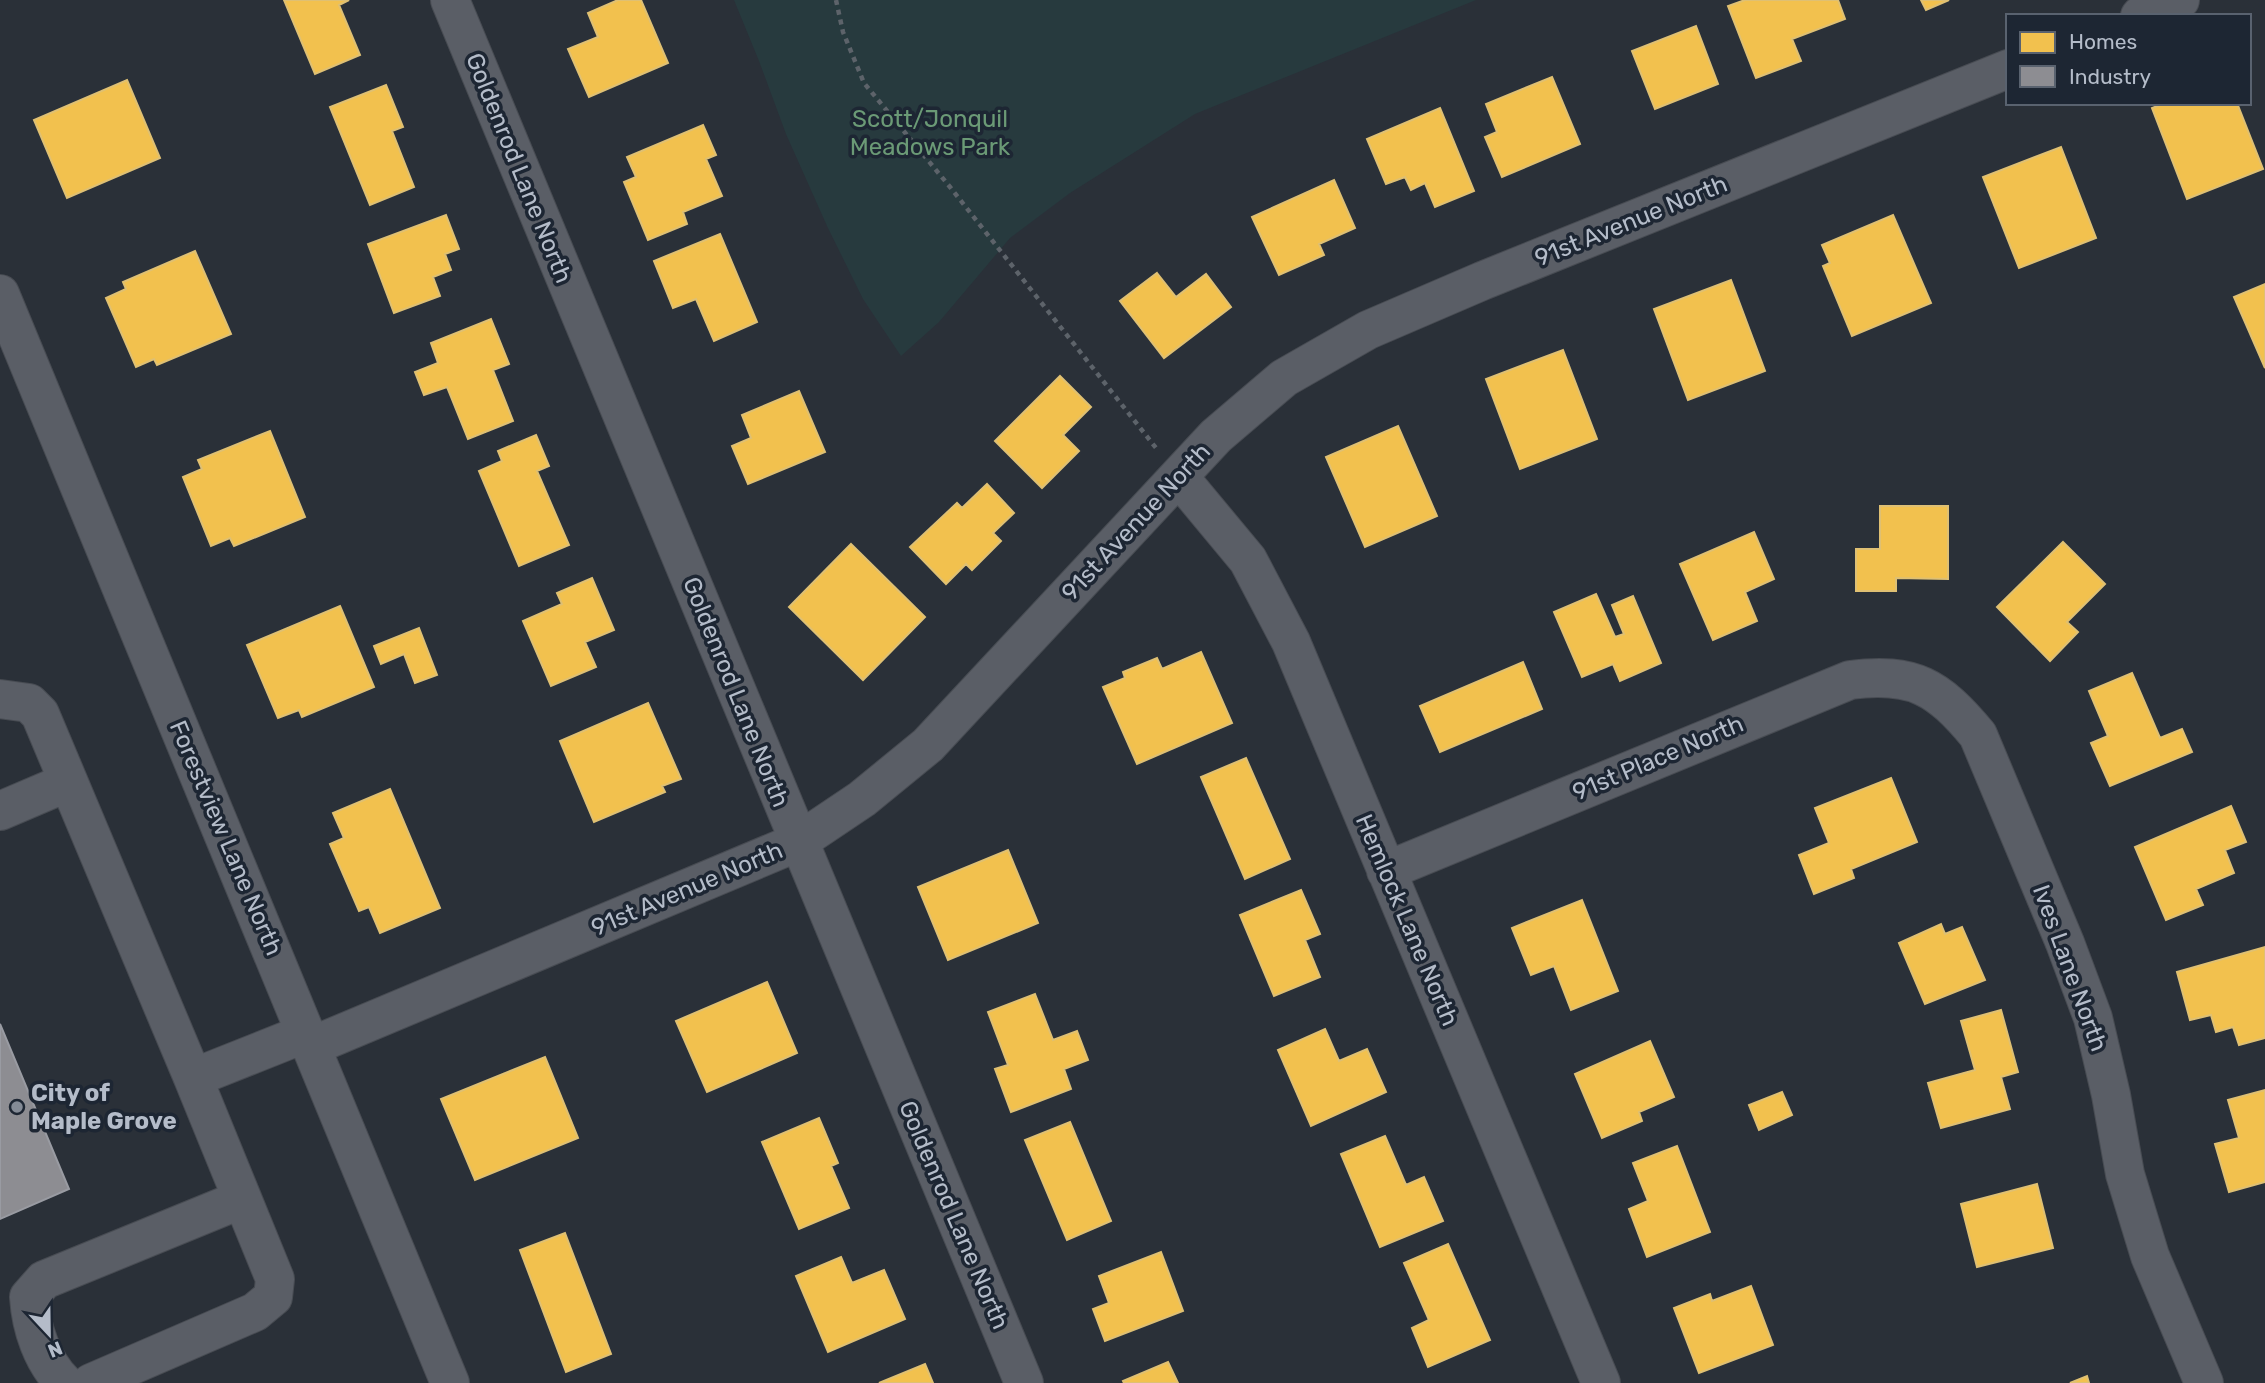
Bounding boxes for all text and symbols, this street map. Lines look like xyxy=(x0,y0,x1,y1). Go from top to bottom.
legend xyxy=(2006,14,2251,105)
text: Homes xyxy=(2069,29,2137,54)
street label: Goldenrod Lane North xyxy=(460,49,578,287)
text: Industry xyxy=(2069,64,2151,89)
park label: Scott/Jonquil Meadows Park xyxy=(850,105,1011,161)
street label: 91st Avenue North xyxy=(1531,170,1731,272)
street label: 91st Avenue North xyxy=(1056,438,1216,606)
street label: Goldenrod Lane North xyxy=(677,573,795,811)
street label: 91st Place North xyxy=(1568,709,1748,807)
street label: Forestview Lane North xyxy=(164,716,288,960)
street label: Hemlock Lane North xyxy=(1350,810,1464,1030)
street label: 91st Avenue North xyxy=(587,836,787,942)
street label: Ives Lane North xyxy=(2027,881,2113,1055)
place label: City of Maple Grove xyxy=(31,1079,177,1135)
street label: Goldenrod Lane North xyxy=(893,1097,1015,1333)
marker: City of Maple Grove xyxy=(9,1099,25,1115)
north arrow xyxy=(14,1299,84,1369)
text: N xyxy=(45,1336,66,1363)

